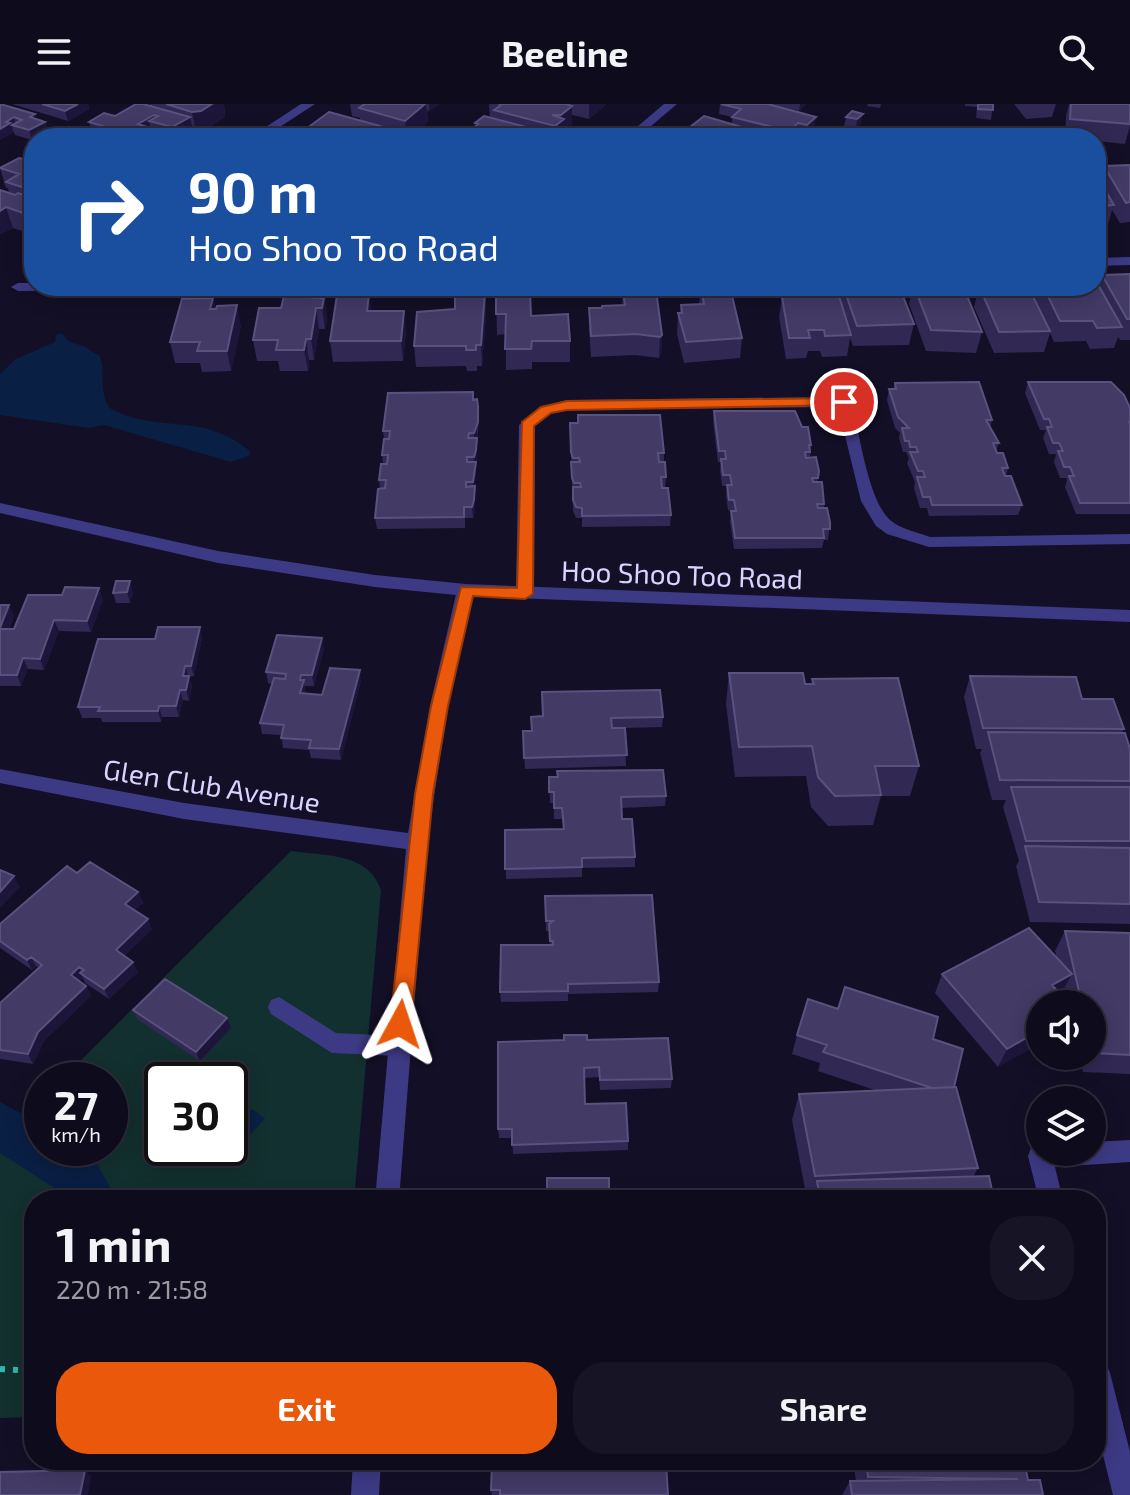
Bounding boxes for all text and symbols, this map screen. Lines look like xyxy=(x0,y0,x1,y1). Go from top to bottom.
icon: menu xyxy=(32,30,76,74)
icon: search xyxy=(1054,30,1098,74)
text: Beeline xyxy=(501,31,629,74)
text: 90 m xyxy=(188,157,318,224)
icon: right xyxy=(56,160,160,264)
text: Hoo Shoo Too Road xyxy=(188,225,499,268)
pin xyxy=(810,368,878,436)
icon: arrive xyxy=(822,380,866,424)
street label: Hoo Shoo Too Road xyxy=(561,553,803,595)
street label: Glen Club Avenue xyxy=(101,751,323,819)
position arrow xyxy=(358,982,442,1066)
map controls xyxy=(1026,990,1106,1166)
button: sound xyxy=(1026,990,1106,1070)
speed limit sign: 30 xyxy=(144,1062,248,1166)
text: 27 xyxy=(54,1080,98,1128)
button: layers xyxy=(1026,1086,1106,1166)
text: km/h xyxy=(51,1122,101,1146)
text: 1 min xyxy=(56,1214,172,1272)
button: close xyxy=(990,1216,1074,1300)
text: 220 m · 21:58 xyxy=(56,1273,208,1304)
button: Exit xyxy=(56,1362,557,1454)
button: Share xyxy=(573,1362,1074,1454)

